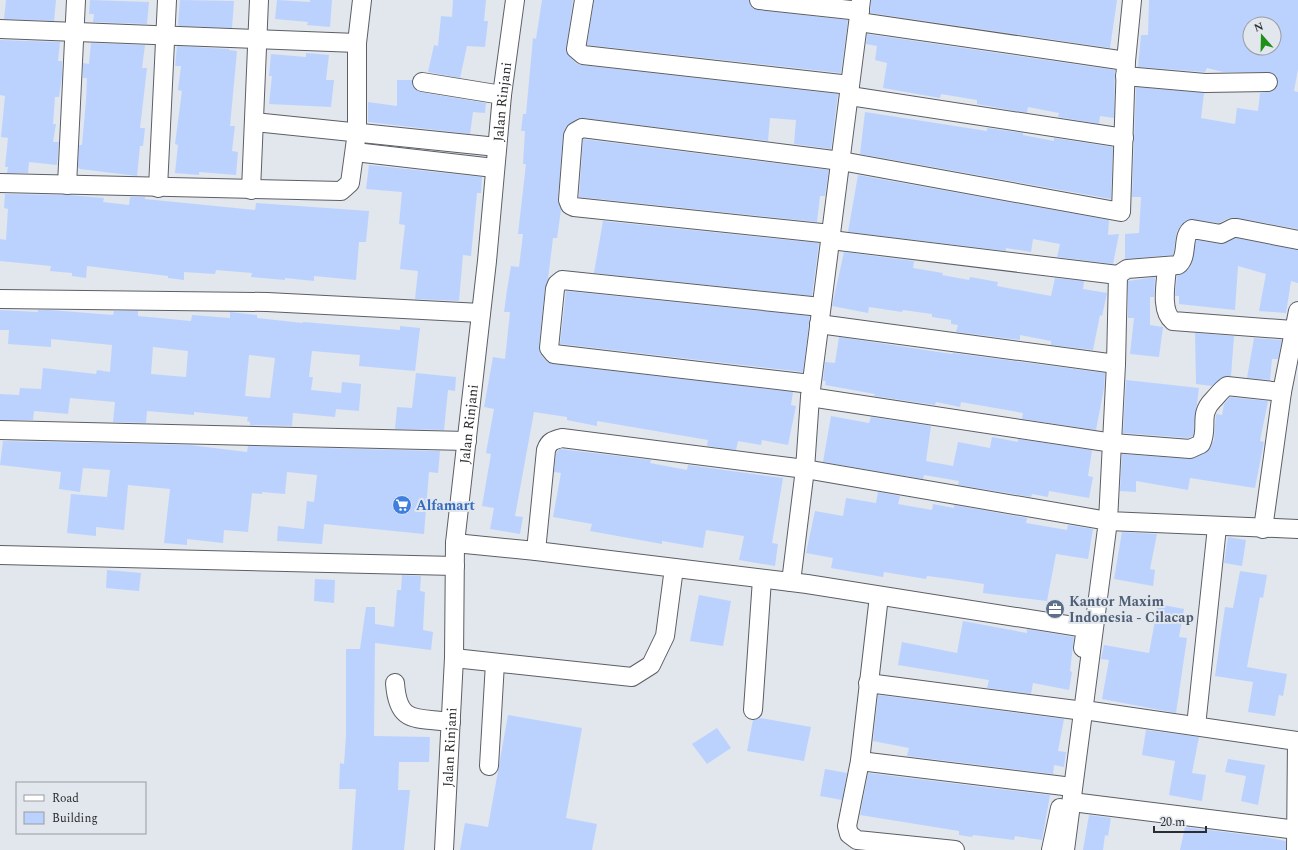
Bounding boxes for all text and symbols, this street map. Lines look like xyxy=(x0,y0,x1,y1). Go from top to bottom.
north arrow xyxy=(1242,16,1282,56)
text: N xyxy=(1252,18,1266,37)
street label: Jalan Rinjani xyxy=(487,61,517,142)
street label: Jalan Rinjani xyxy=(454,383,483,465)
supermarket icon: Alfamart xyxy=(391,494,413,516)
place label: Alfamart xyxy=(416,495,475,516)
place label: Kantor Maxim Indonesia - Cilacap xyxy=(1069,591,1194,628)
office icon: Kantor Maxim Indonesia - Cilacap xyxy=(1044,598,1066,620)
street label: Jalan Rinjani xyxy=(437,707,462,788)
legend xyxy=(16,782,146,834)
text: Road xyxy=(52,789,79,808)
scale bar xyxy=(1154,808,1206,834)
text: Building xyxy=(52,809,98,828)
text: 20 m xyxy=(1160,813,1185,832)

